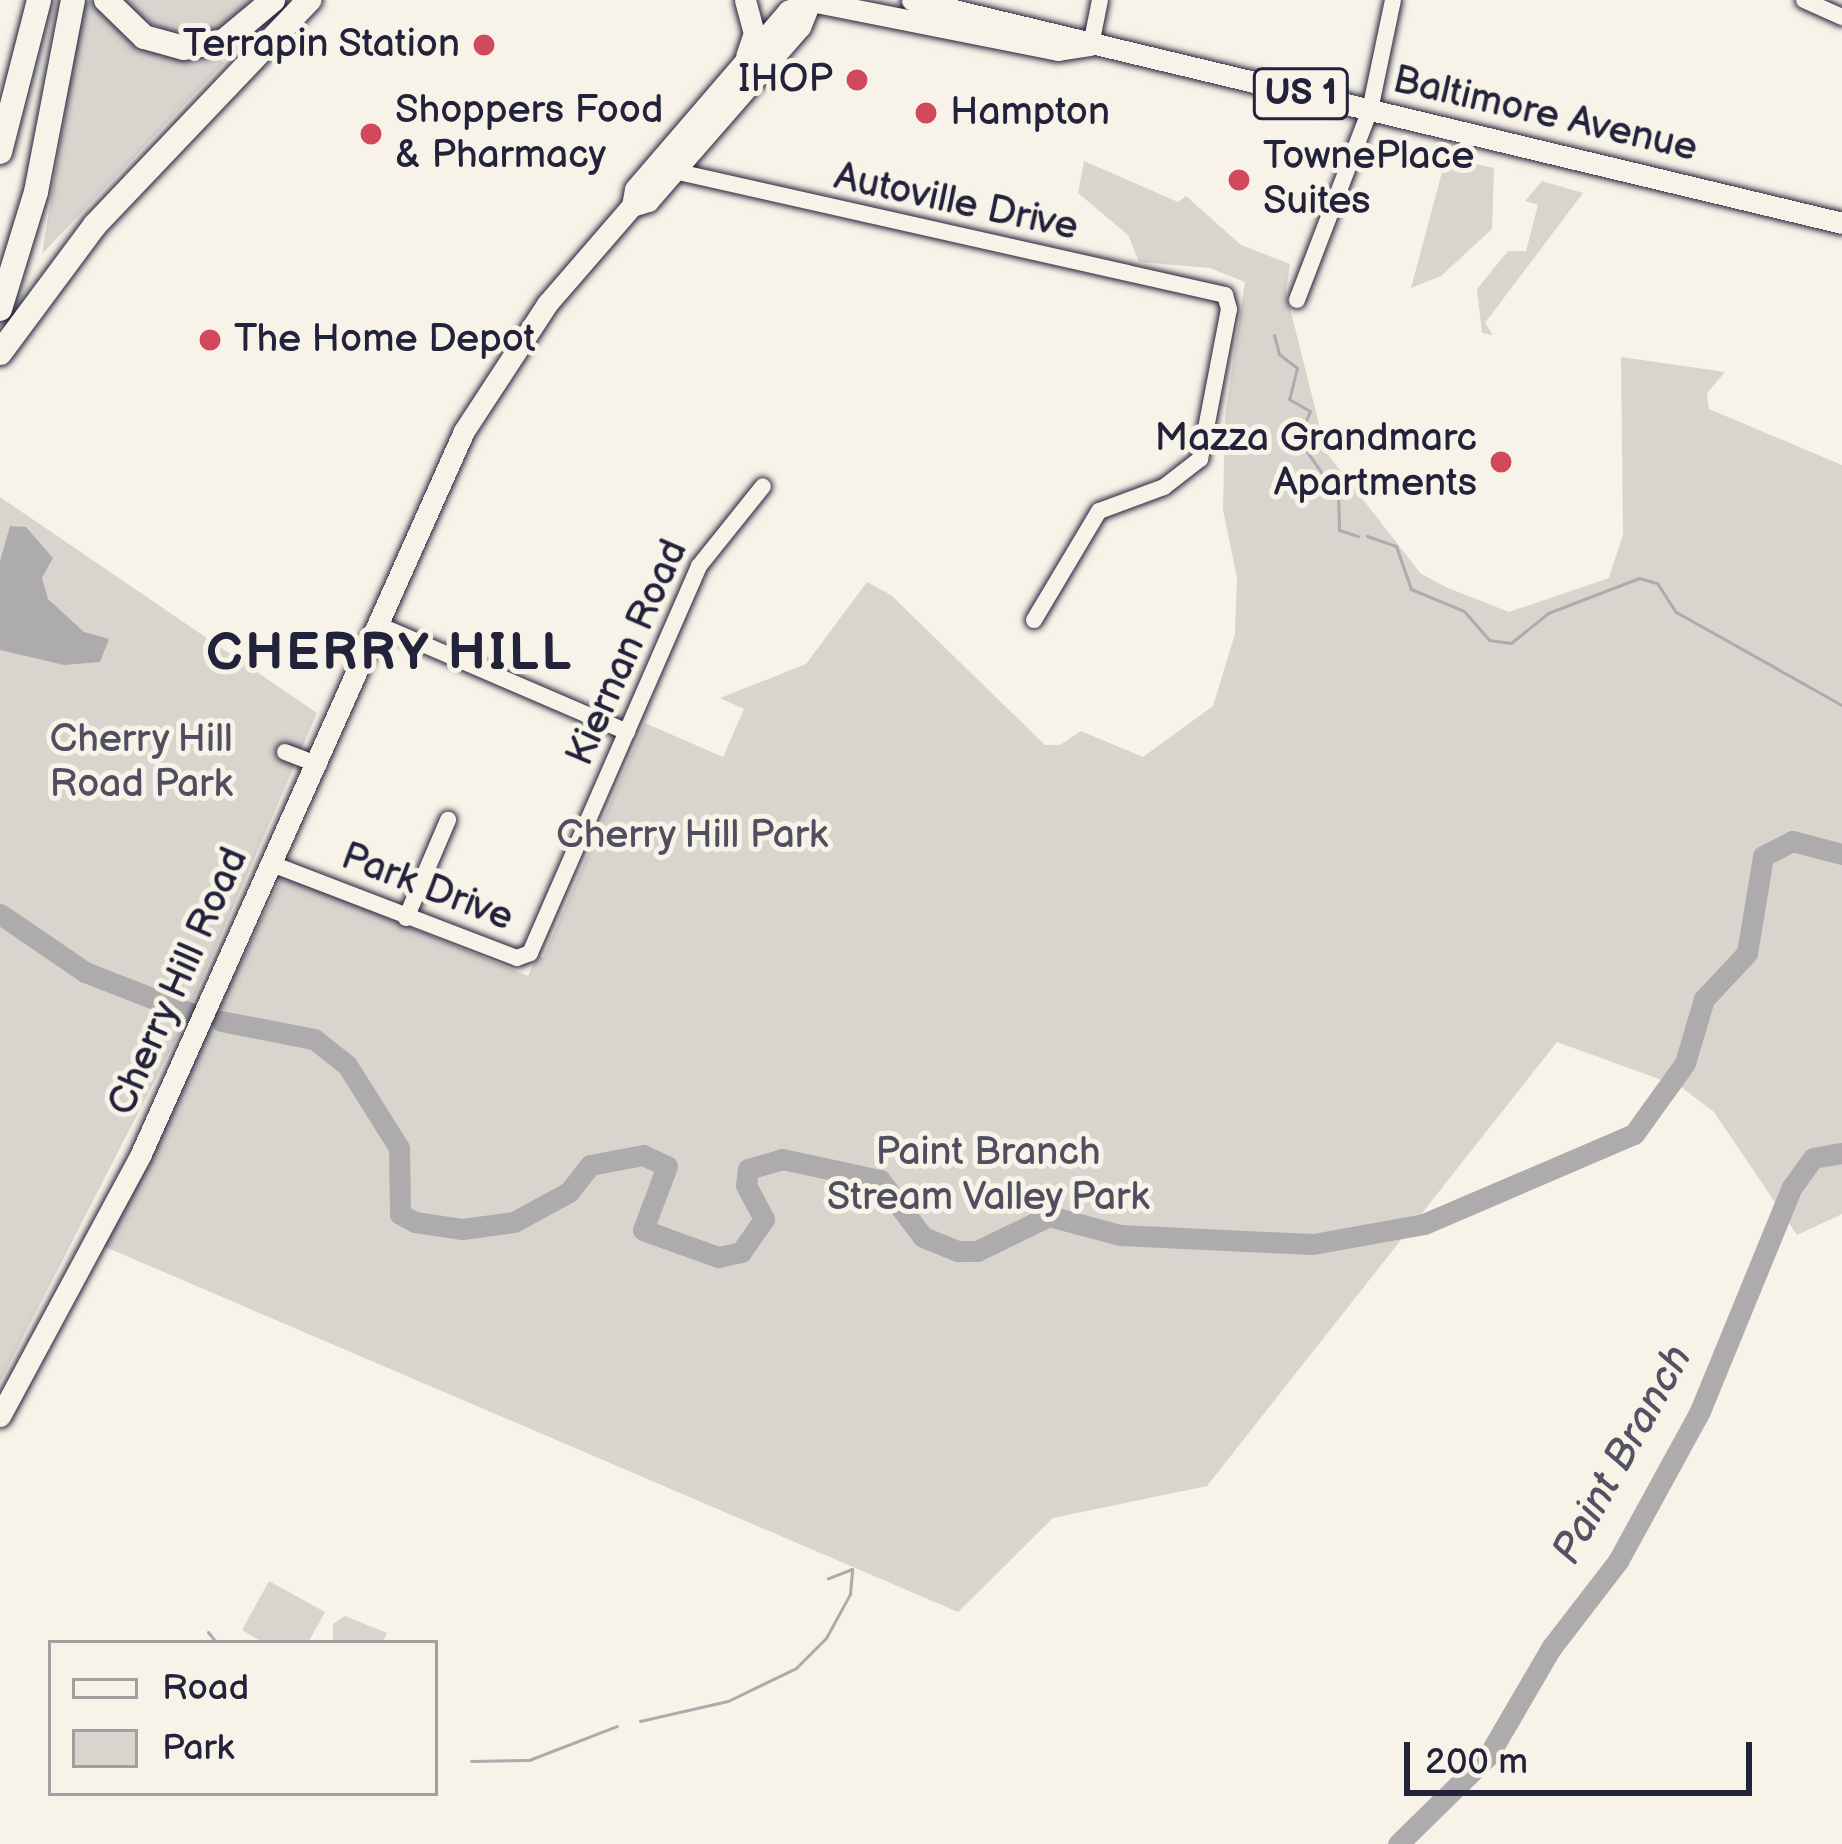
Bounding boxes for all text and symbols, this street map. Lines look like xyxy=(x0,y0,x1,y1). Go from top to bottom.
place label: Terrapin Station xyxy=(182,22,460,68)
marker: Terrapin Station xyxy=(471,32,497,58)
place label: IHOP xyxy=(738,57,833,103)
street label: Baltimore Avenue xyxy=(1388,57,1702,173)
road number: US 1 xyxy=(1250,64,1352,124)
marker: IHOP xyxy=(844,67,870,93)
place label: Shoppers Food & Pharmacy xyxy=(395,89,663,180)
place label: Hampton xyxy=(950,90,1110,136)
marker: Hampton xyxy=(913,100,939,126)
marker: Shoppers Food & Pharmacy xyxy=(358,121,384,147)
place label: TownePlace Suites xyxy=(1263,135,1474,226)
street label: Autoville Drive xyxy=(830,154,1082,252)
marker: TownePlace Suites xyxy=(1226,167,1252,193)
place label: The Home Depot xyxy=(234,317,535,363)
marker: The Home Depot xyxy=(197,327,223,353)
place label: Mazza Grandmarc Apartments xyxy=(1155,417,1477,508)
marker: Mazza Grandmarc Apartments xyxy=(1488,449,1514,475)
street label: Kiernan Road xyxy=(557,533,699,773)
district label: CHERRY HILL xyxy=(206,623,574,685)
park label: Cherry Hill Road Park xyxy=(48,718,234,809)
park label: Cherry Hill Park xyxy=(555,813,829,859)
street label: Park Drive xyxy=(334,834,520,942)
street label: Cherry Hill Road xyxy=(99,840,259,1124)
park label: Paint Branch Stream Valley Park xyxy=(825,1131,1151,1222)
water label: Paint Branch xyxy=(1542,1337,1704,1573)
legend xyxy=(48,1640,438,1796)
text: Road xyxy=(162,1667,249,1710)
scale bar xyxy=(1410,1718,1758,1792)
text: Park xyxy=(162,1727,234,1770)
text: 200 m xyxy=(1425,1741,1528,1784)

